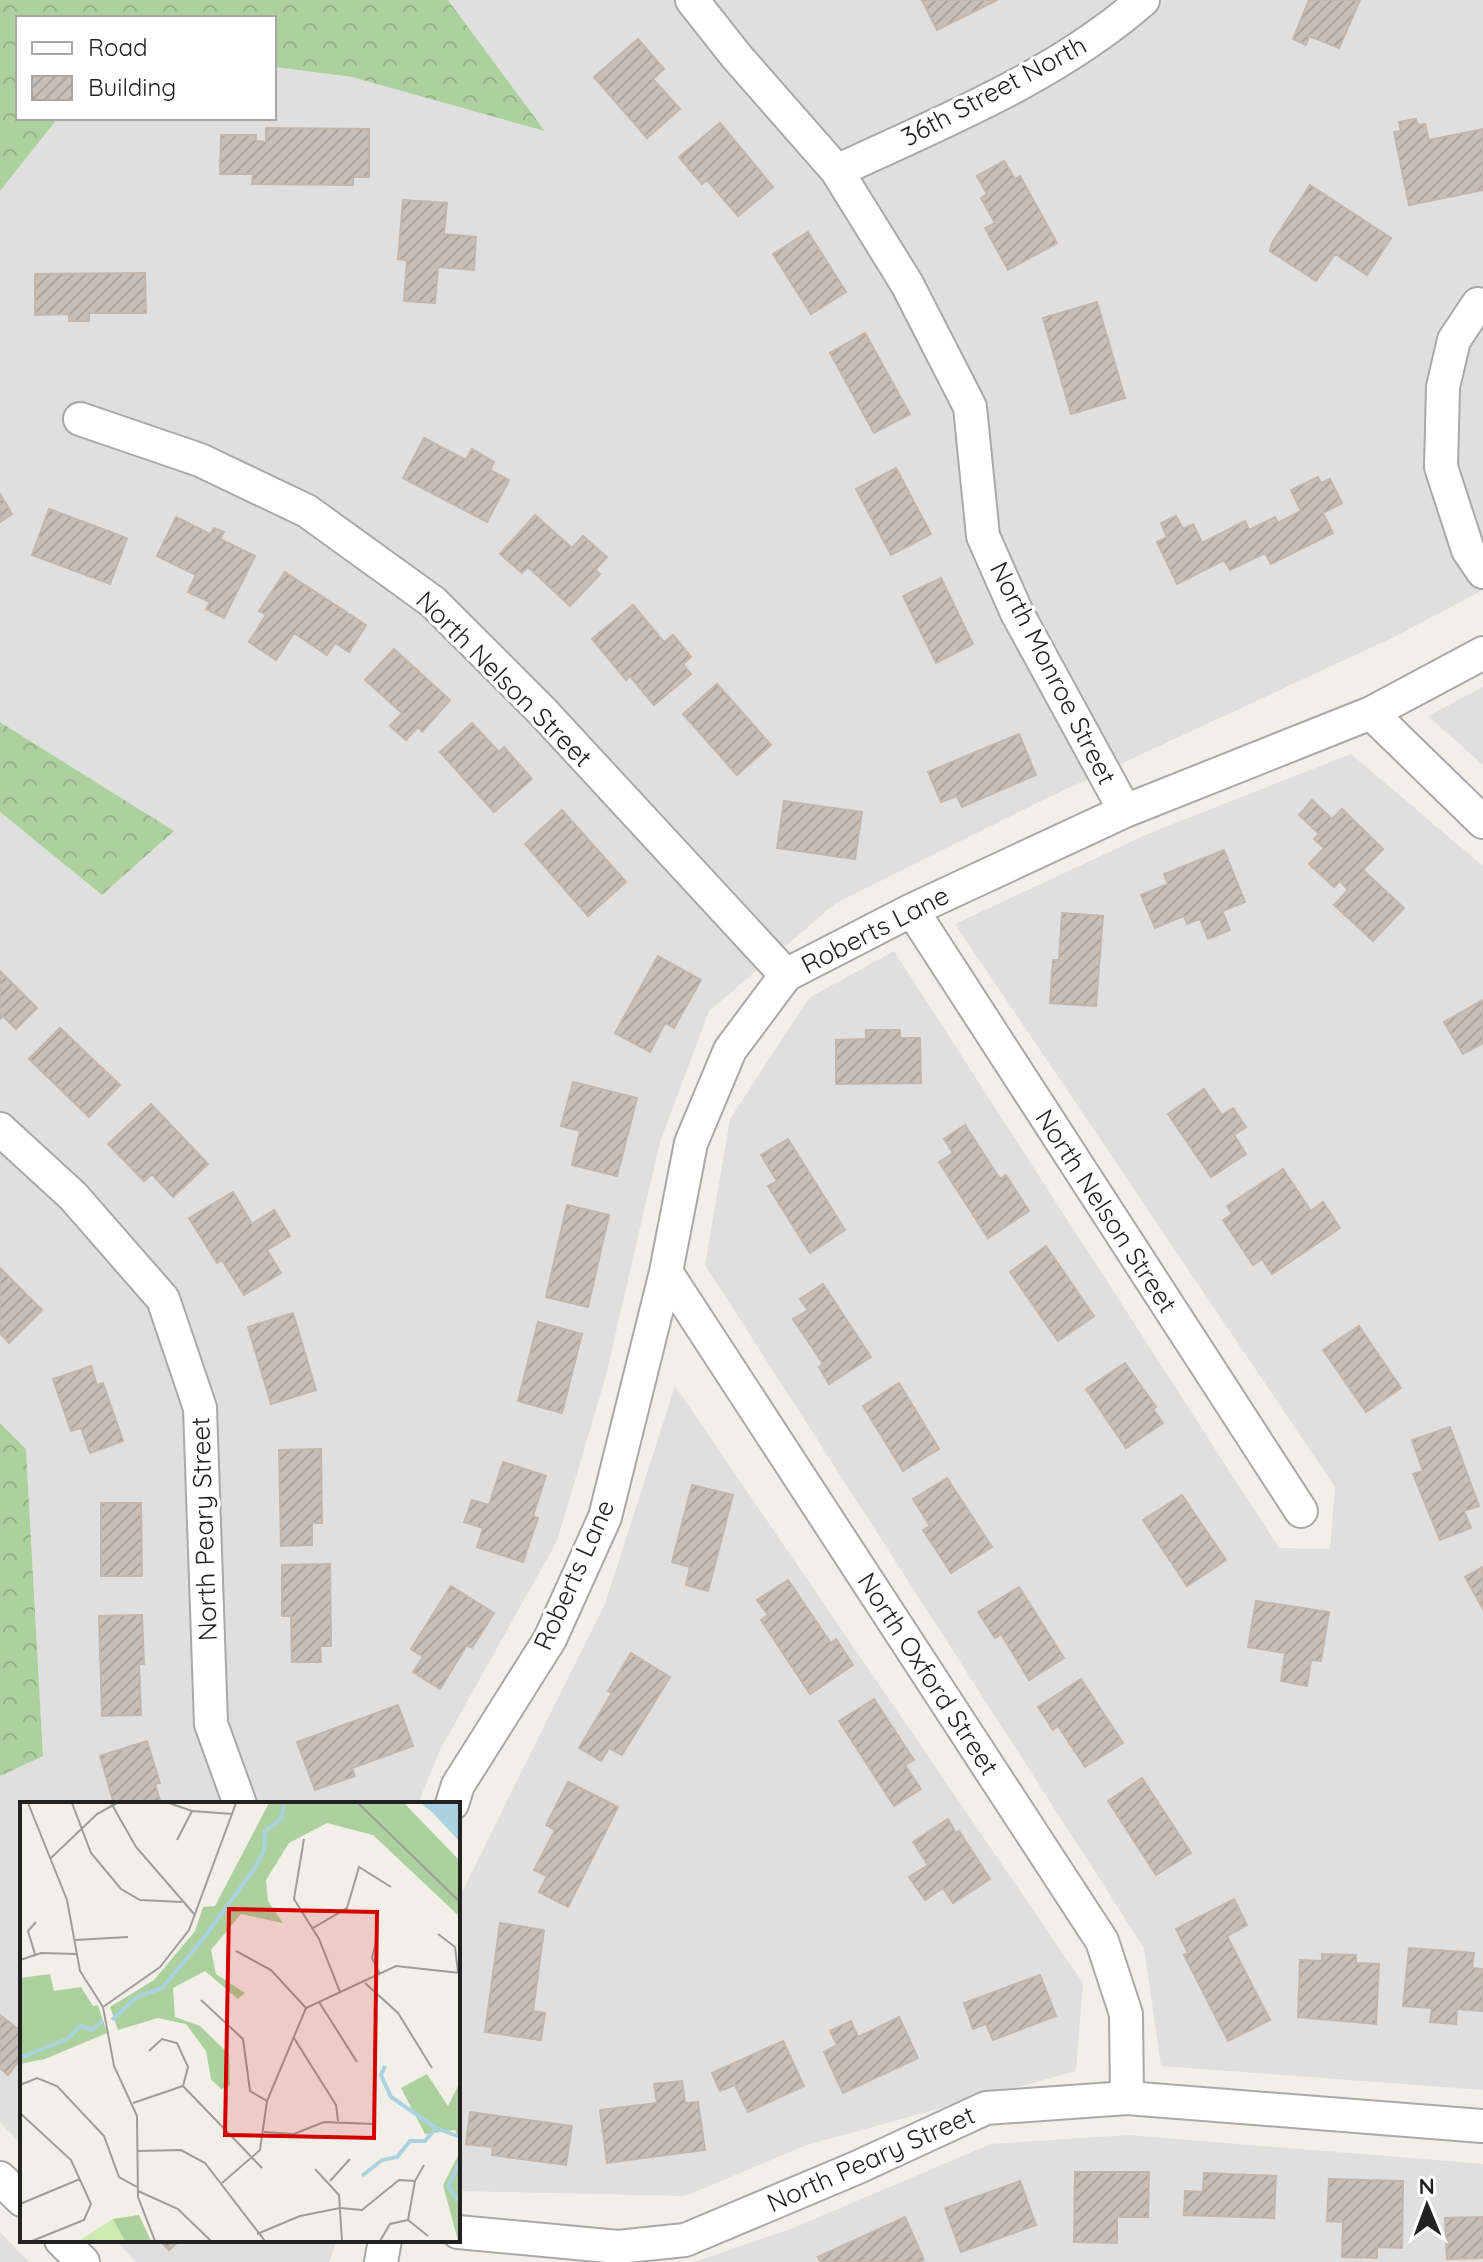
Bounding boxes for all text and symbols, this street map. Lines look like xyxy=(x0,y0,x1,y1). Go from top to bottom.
legend xyxy=(16,16,276,120)
street label: 36th Street North xyxy=(896,28,1092,153)
text: Road xyxy=(88,32,148,62)
text: Building xyxy=(88,72,176,102)
street label: North Monroe Street xyxy=(983,556,1124,790)
street label: North Nelson Street xyxy=(409,584,599,774)
street label: Roberts Lane xyxy=(795,878,954,981)
street label: North Nelson Street xyxy=(1028,1103,1185,1319)
street label: North Peary Street xyxy=(183,1416,224,1642)
street label: Roberts Lane xyxy=(526,1494,621,1655)
street label: North Oxford Street xyxy=(851,1566,1006,1781)
inset map xyxy=(20,1802,460,2242)
street label: North Peary Street xyxy=(762,2098,980,2219)
north arrow xyxy=(1387,2166,1467,2246)
text: N xyxy=(1418,2172,1435,2200)

